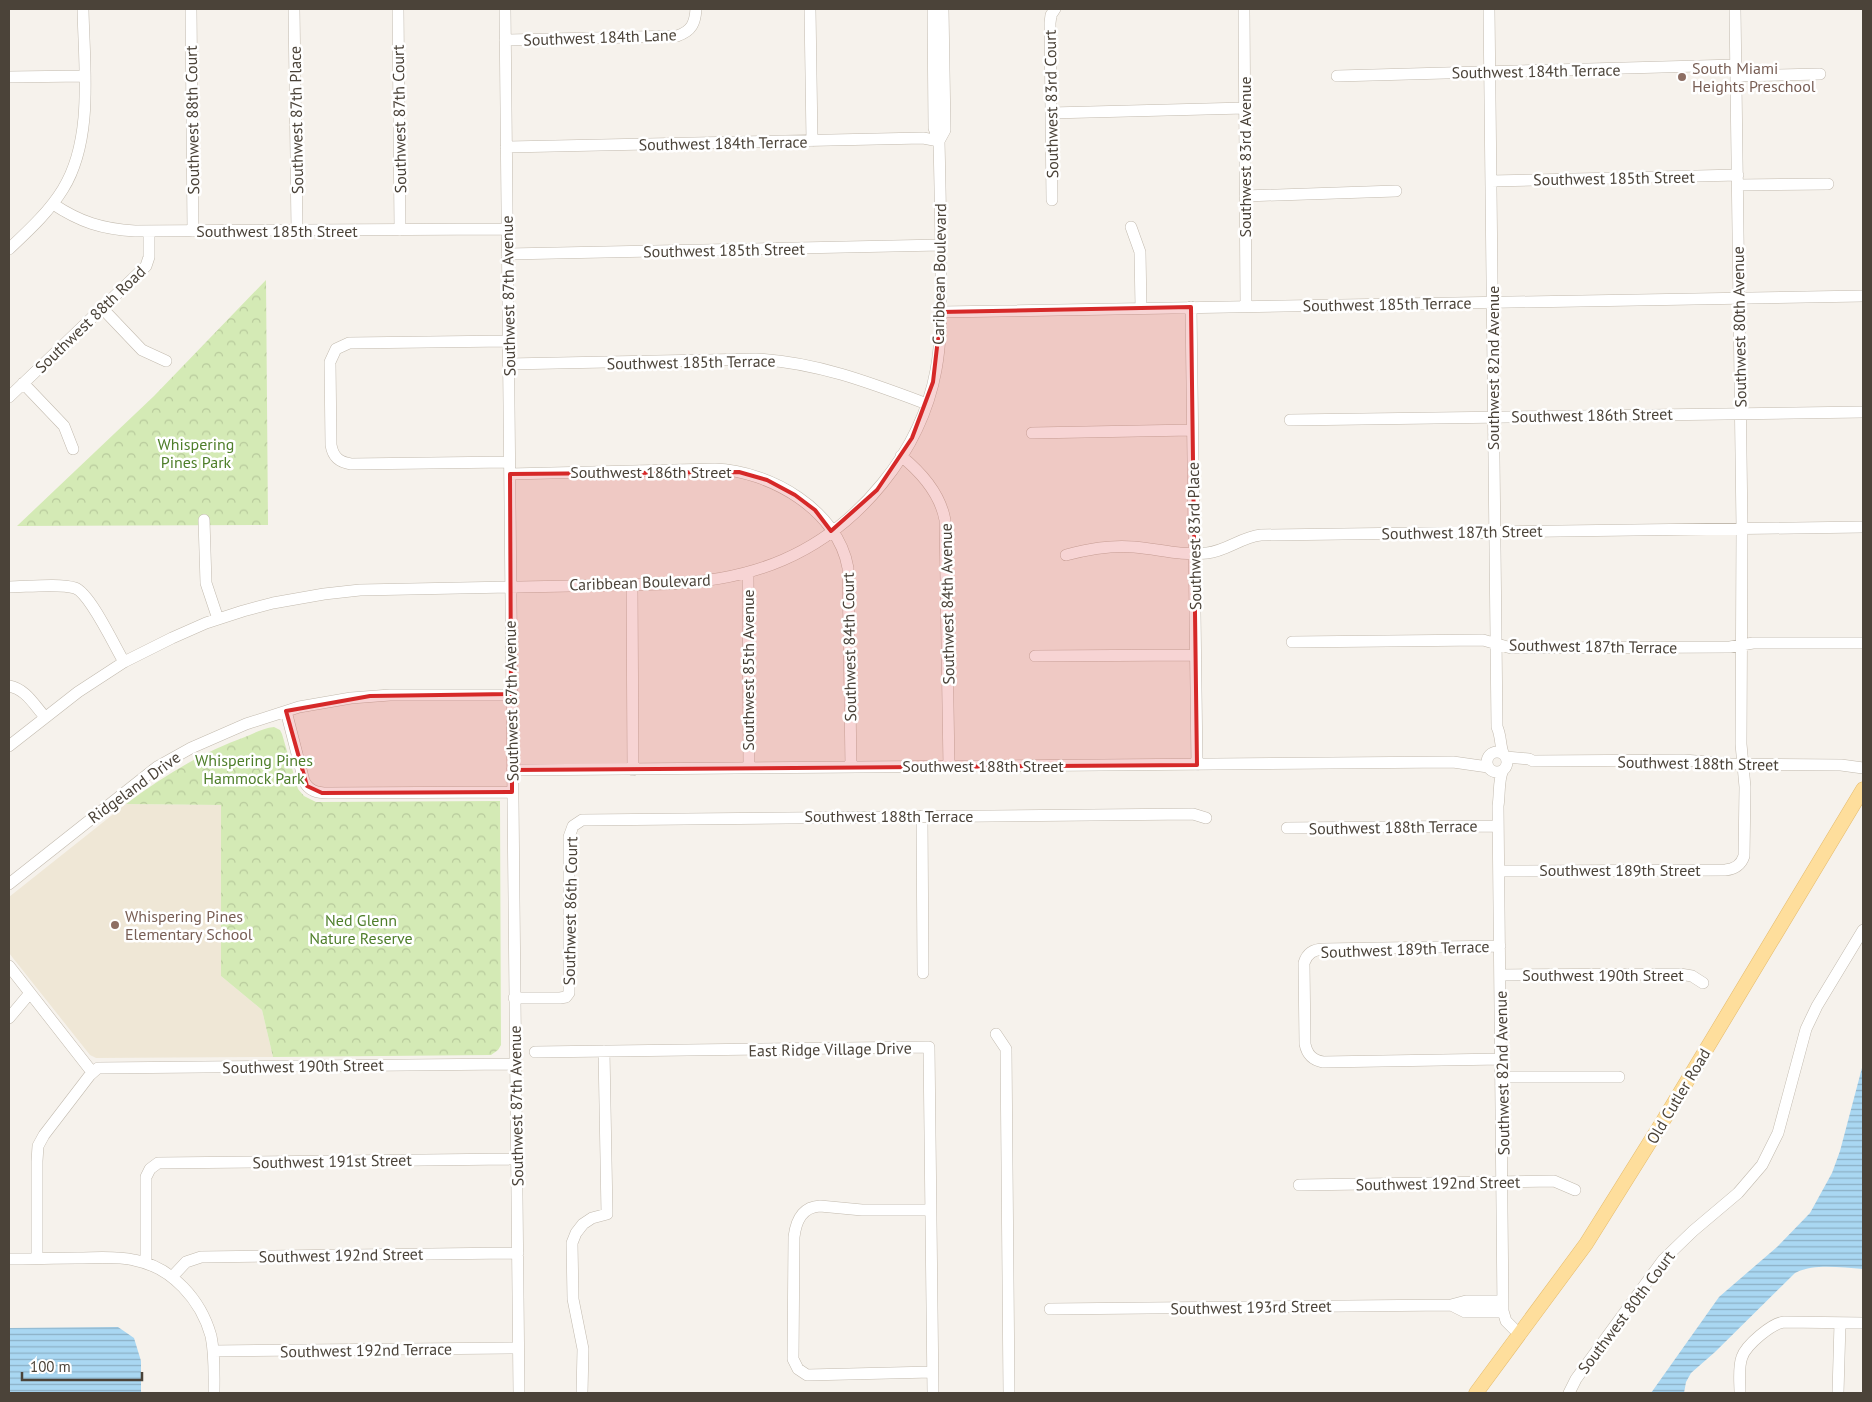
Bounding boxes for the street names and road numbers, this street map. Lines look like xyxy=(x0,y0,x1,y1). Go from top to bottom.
street label: Southwest 184th Lane xyxy=(523,24,677,50)
street label: Southwest 83rd Court xyxy=(1040,29,1062,179)
street label: Southwest 87th Court xyxy=(388,44,410,193)
street label: Southwest 88th Court xyxy=(181,45,203,195)
street label: Southwest 87th Place xyxy=(285,46,307,194)
street label: Southwest 184th Terrace xyxy=(1451,60,1621,82)
street label: Southwest 83rd Avenue xyxy=(1235,76,1255,238)
street label: Southwest 184th Terrace xyxy=(638,132,808,154)
street label: Southwest 185th Street xyxy=(1533,167,1695,189)
street label: Caribbean Boulevard xyxy=(928,203,950,345)
street label: Southwest 87th Avenue xyxy=(497,215,519,377)
street label: Southwest 185th Street xyxy=(196,221,358,241)
street label: Southwest 185th Street xyxy=(643,239,805,261)
street label: Southwest 80th Avenue xyxy=(1728,246,1750,408)
street label: Southwest 88th Road xyxy=(31,261,149,377)
street label: Southwest 82nd Avenue xyxy=(1483,286,1503,450)
street label: Southwest 185th Terrace xyxy=(1302,293,1472,315)
street label: Southwest 185th Terrace xyxy=(606,351,776,373)
street label: Southwest 186th Street xyxy=(1511,404,1673,426)
street label: Southwest 186th Street xyxy=(570,462,732,482)
street label: Southwest 83rd Place xyxy=(1183,462,1205,610)
street label: Southwest 187th Street xyxy=(1381,521,1543,543)
street label: Southwest 84th Avenue xyxy=(936,523,958,685)
street label: Caribbean Boulevard xyxy=(569,570,711,594)
street label: Southwest 84th Court xyxy=(838,572,860,722)
street label: Southwest 85th Avenue xyxy=(738,589,758,751)
street label: Southwest 87th Avenue xyxy=(500,620,522,782)
street label: Southwest 187th Terrace xyxy=(1509,635,1677,657)
street label: Ridgeland Drive xyxy=(84,747,184,827)
street label: Southwest 188th Street xyxy=(1617,752,1779,774)
street label: Southwest 188th Street xyxy=(902,756,1064,776)
street label: Southwest 188th Terrace xyxy=(805,806,973,826)
street label: Southwest 188th Terrace xyxy=(1308,816,1478,838)
street label: Southwest 86th Court xyxy=(559,836,581,986)
street label: Southwest 189th Street xyxy=(1539,860,1701,880)
street label: Southwest 189th Terrace xyxy=(1320,936,1490,962)
street label: Southwest 190th Street xyxy=(1522,965,1684,985)
street label: Southwest 82nd Avenue xyxy=(1491,991,1513,1155)
street label: Southwest 87th Avenue xyxy=(505,1025,527,1187)
street label: East Ridge Village Drive xyxy=(748,1038,912,1060)
street label: Old Cutler Road xyxy=(1642,1045,1714,1147)
street label: Southwest 190th Street xyxy=(222,1055,384,1077)
street label: Southwest 191st Street xyxy=(252,1150,412,1172)
street label: Southwest 192nd Street xyxy=(1355,1172,1521,1194)
street label: Southwest 192nd Street xyxy=(258,1244,424,1266)
street label: Southwest 80th Court xyxy=(1573,1246,1679,1378)
street label: Southwest 193rd Street xyxy=(1170,1296,1332,1318)
street label: Southwest 192nd Terrace xyxy=(280,1338,452,1362)

